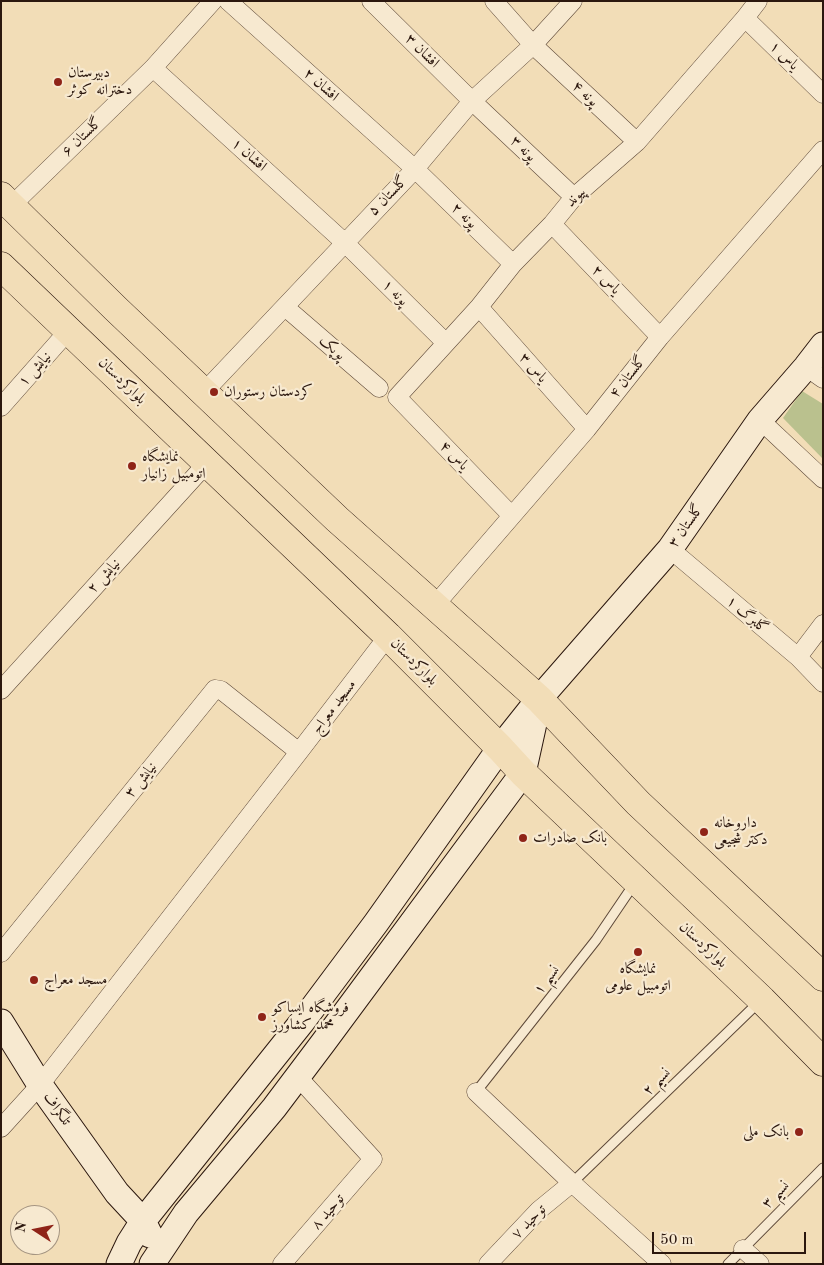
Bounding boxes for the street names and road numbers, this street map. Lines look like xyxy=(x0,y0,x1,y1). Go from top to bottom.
street label: افشان ۳ xyxy=(401,30,443,72)
street label: یاس ۱ xyxy=(765,38,803,74)
street label: افشان ۲ xyxy=(300,65,342,105)
street label: پونه ۴ xyxy=(568,77,602,111)
street label: گلستان ۶ xyxy=(58,114,106,160)
street label: پونه ۳ xyxy=(506,132,540,166)
street label: افشان ۱ xyxy=(228,135,270,175)
street label: گلستان ۵ xyxy=(365,172,411,220)
street label: پیوند xyxy=(562,183,590,211)
street label: پونه ۲ xyxy=(447,199,481,233)
street label: یاس ۲ xyxy=(588,261,624,299)
street label: پونه ۱ xyxy=(378,276,412,310)
street label: پوپک xyxy=(315,332,349,364)
street label: نیایش ۱ xyxy=(15,348,55,390)
street label: یاس ۳ xyxy=(515,349,551,387)
street label: گلستان ۴ xyxy=(606,352,650,402)
street label: بلوارکردستان xyxy=(94,354,150,408)
street label: یاس ۴ xyxy=(436,437,472,475)
street label: گلستان ۳ xyxy=(665,501,707,551)
street label: نیایش ۲ xyxy=(84,555,124,597)
street label: گلبرگ ۱ xyxy=(723,592,771,638)
street label: بلوارکردستان xyxy=(386,634,442,690)
street label: مسجد معراج xyxy=(308,676,360,738)
street label: نیایش ۳ xyxy=(121,759,161,801)
street label: بلوارکردستان xyxy=(675,918,731,972)
street label: نسیم ۱ xyxy=(530,962,564,998)
street label: نسیم ۲ xyxy=(639,1064,675,1100)
street label: تلگراف xyxy=(39,1089,75,1129)
street label: نسیم ۳ xyxy=(758,1177,794,1213)
street label: توحید ۸ xyxy=(308,1190,348,1234)
street label: توحید ۷ xyxy=(508,1201,550,1243)

